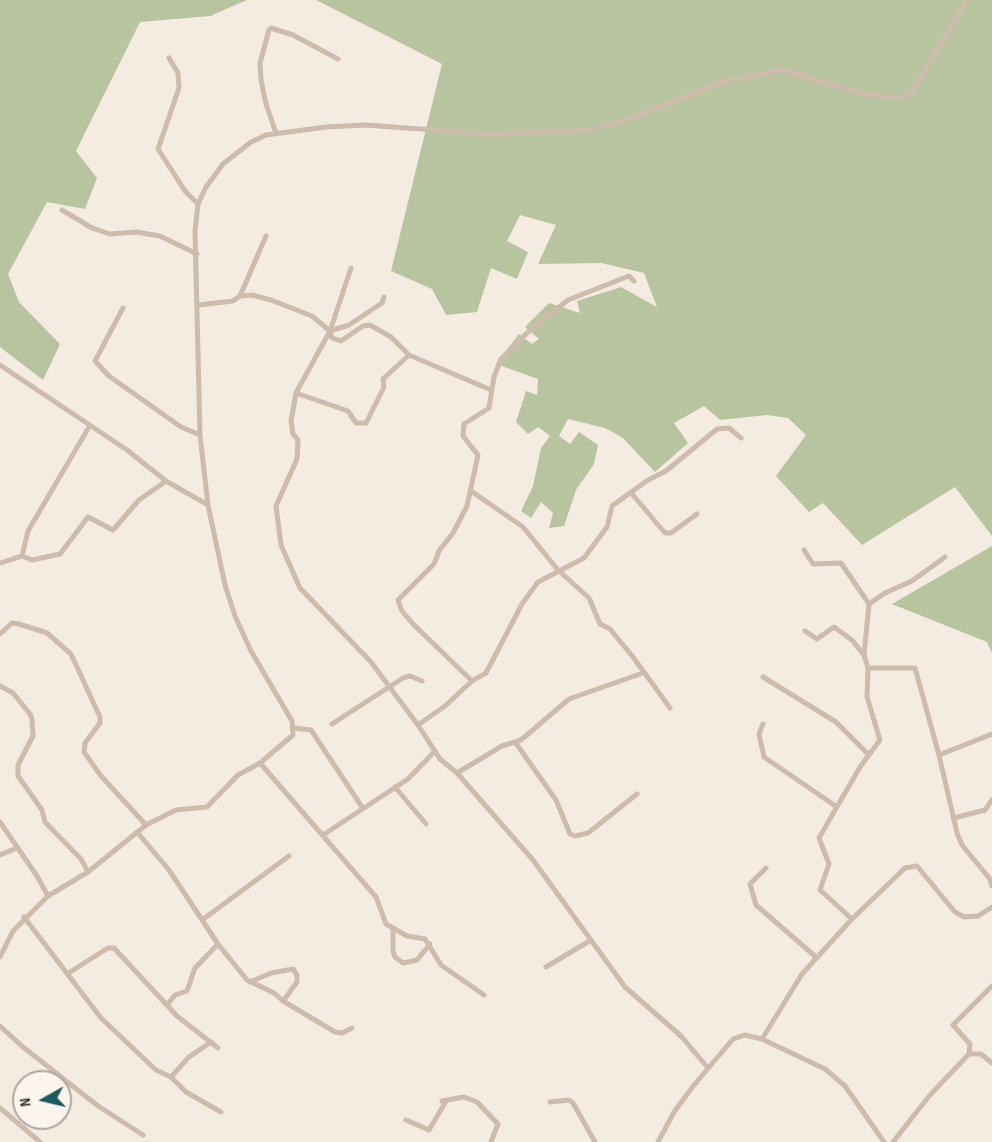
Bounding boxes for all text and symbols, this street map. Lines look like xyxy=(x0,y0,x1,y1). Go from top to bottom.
north arrow xyxy=(12,1070,72,1130)
text: N xyxy=(16,1097,36,1108)

